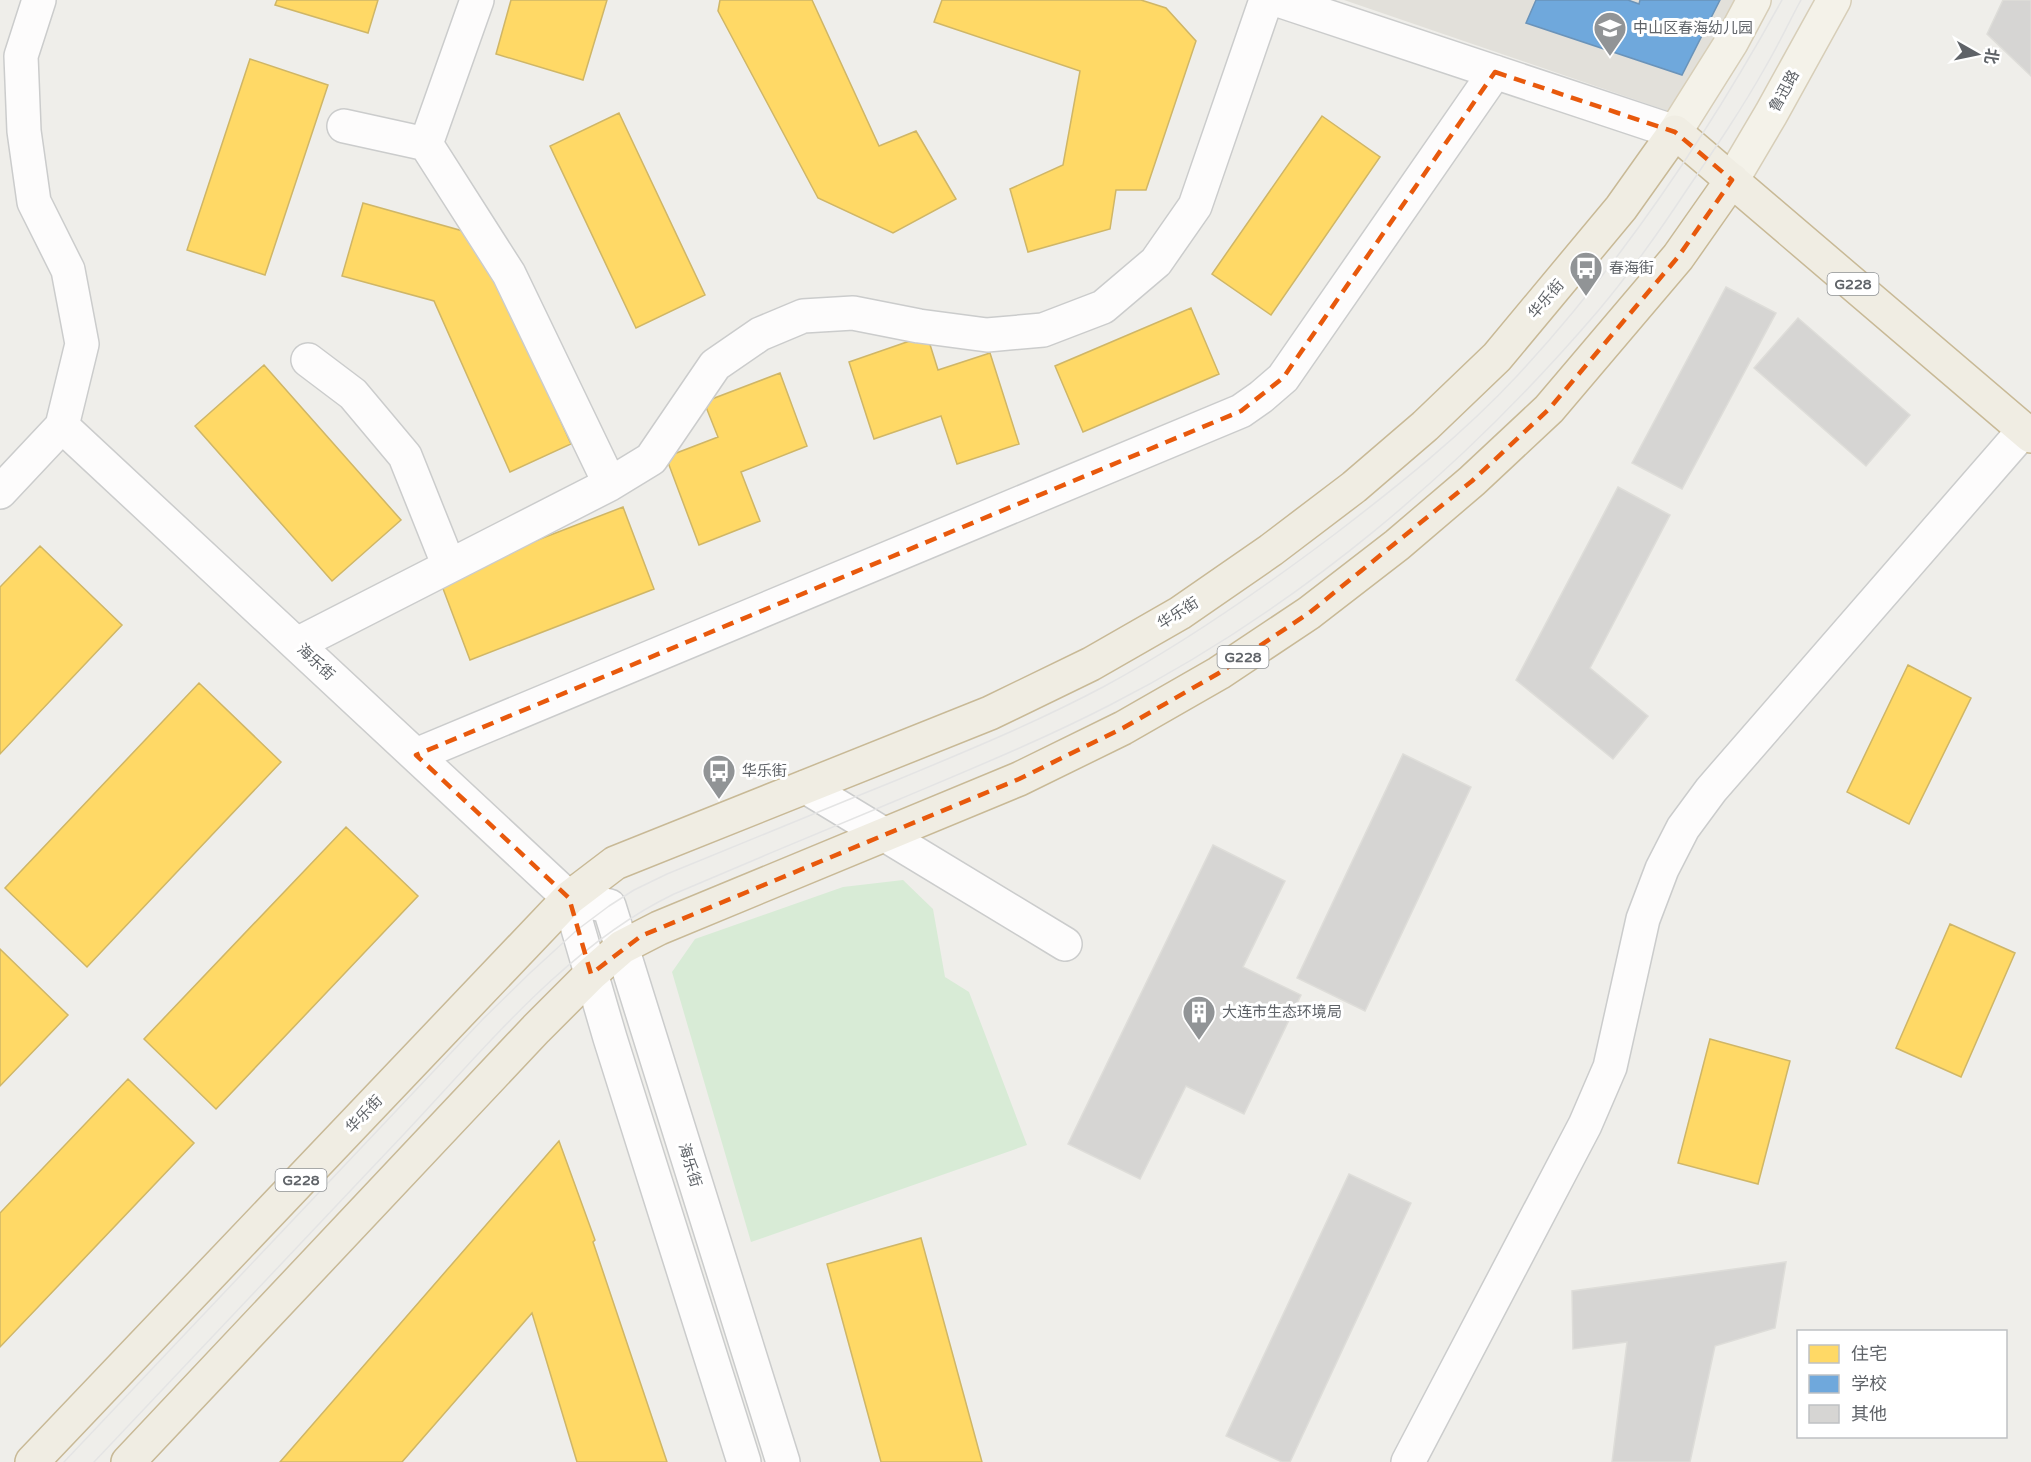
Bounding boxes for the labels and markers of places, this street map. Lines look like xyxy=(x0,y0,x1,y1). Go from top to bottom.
school or university icon: 中山区春海幼儿园 xyxy=(1592,10,1628,57)
place label: 中山区春海幼儿园 xyxy=(1633,19,1753,37)
bus stop icon: 春海街 xyxy=(1568,250,1604,297)
place label: 春海街 xyxy=(1609,259,1654,277)
bus stop icon: 华乐街 xyxy=(701,753,737,800)
place label: 华乐街 xyxy=(742,762,787,780)
building icon: 大连市生态环境局 xyxy=(1181,994,1217,1041)
place label: 大连市生态环境局 xyxy=(1222,1003,1342,1021)

